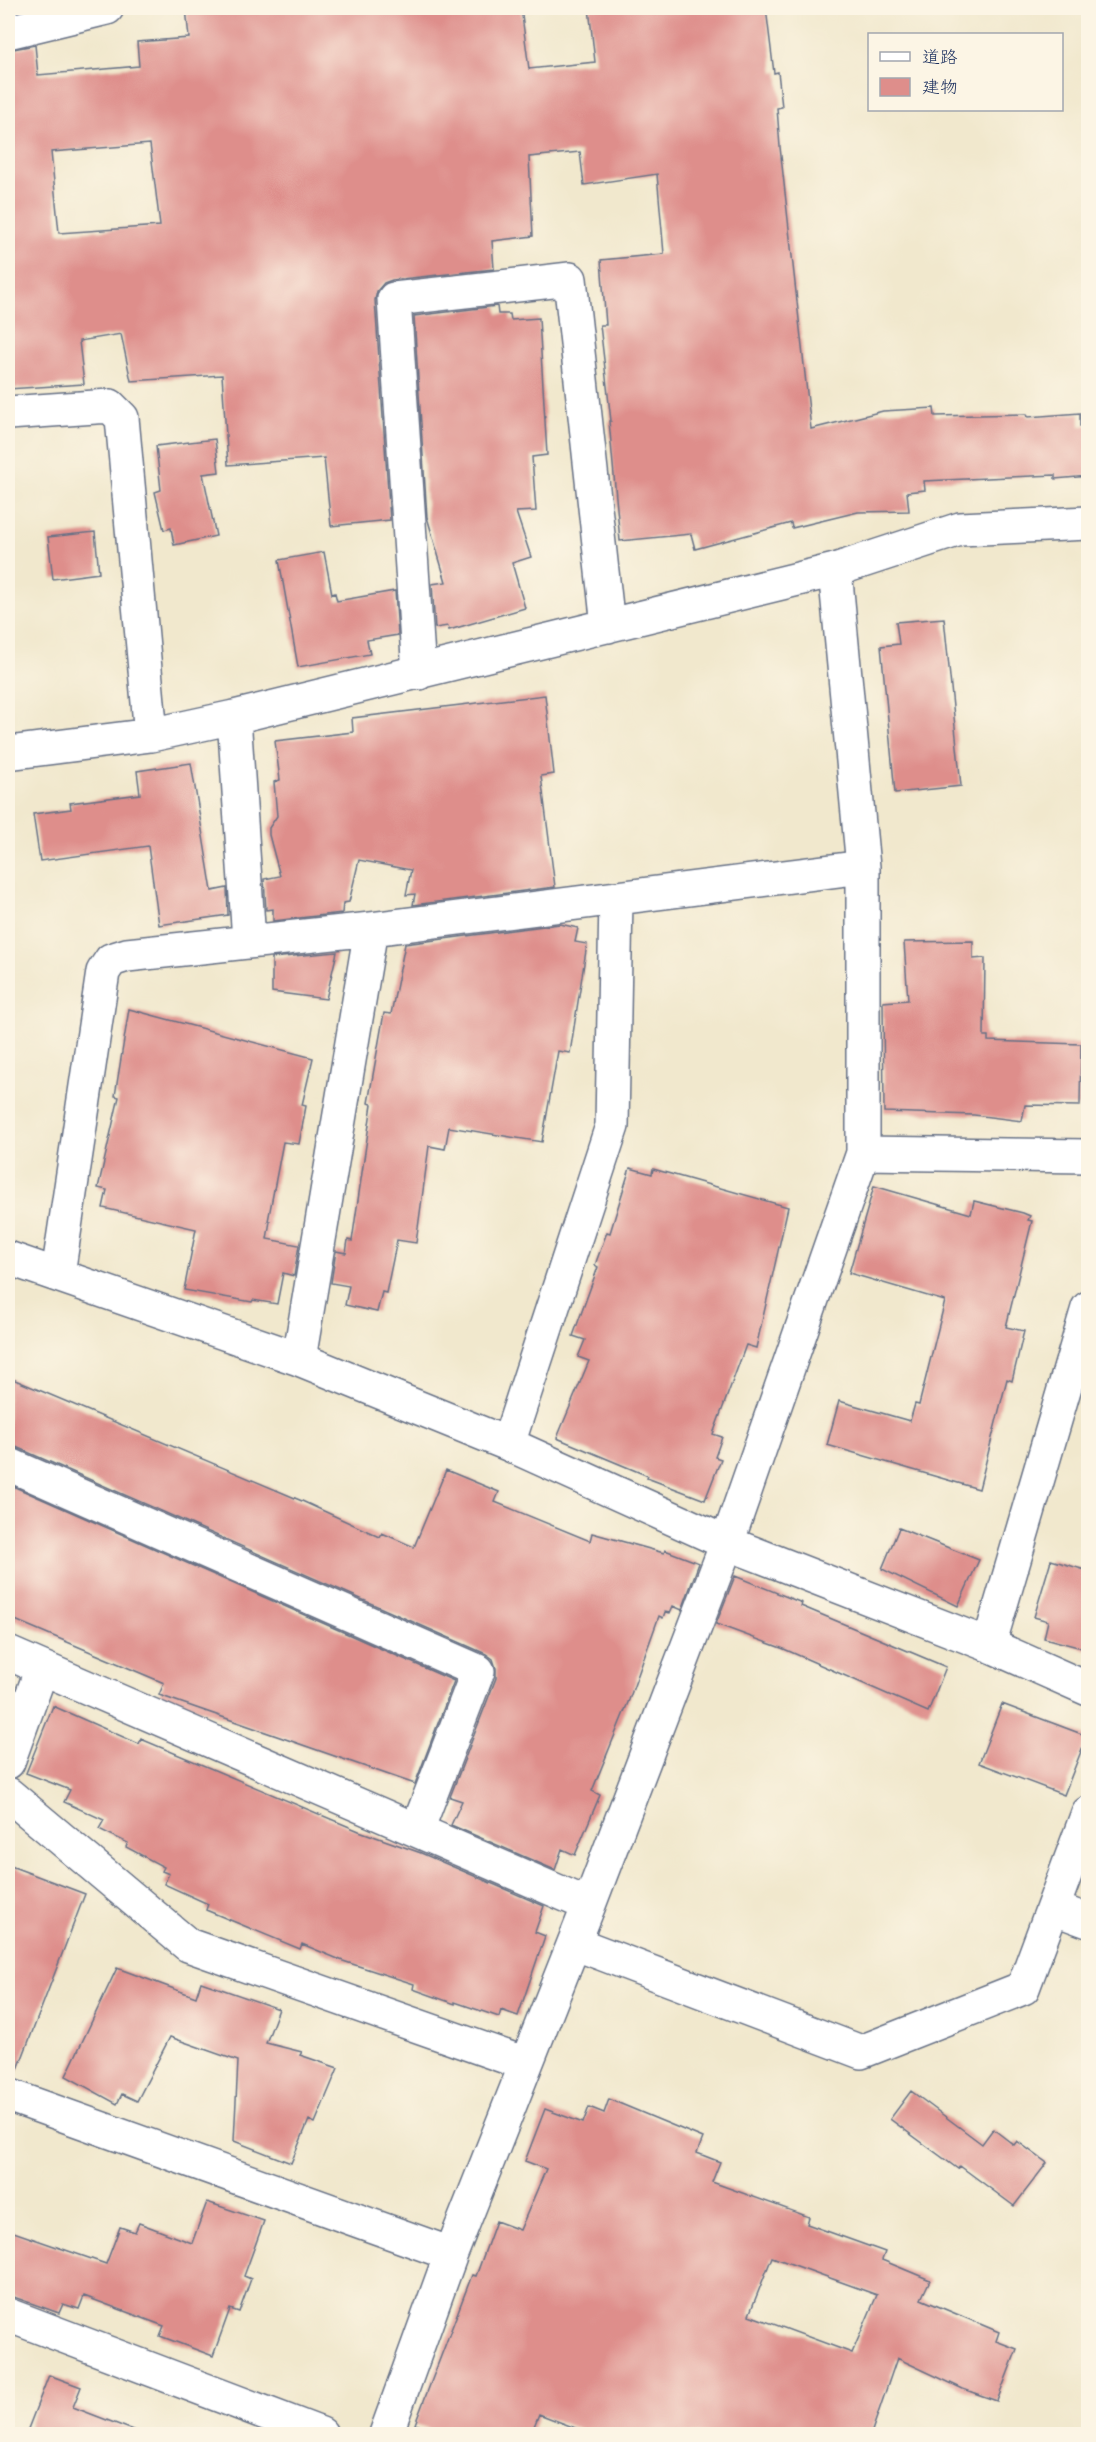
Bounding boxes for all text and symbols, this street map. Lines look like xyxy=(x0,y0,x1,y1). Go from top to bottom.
legend xyxy=(868,33,1063,111)
text: 道路 xyxy=(922,46,958,68)
text: 建物 xyxy=(922,76,958,98)

